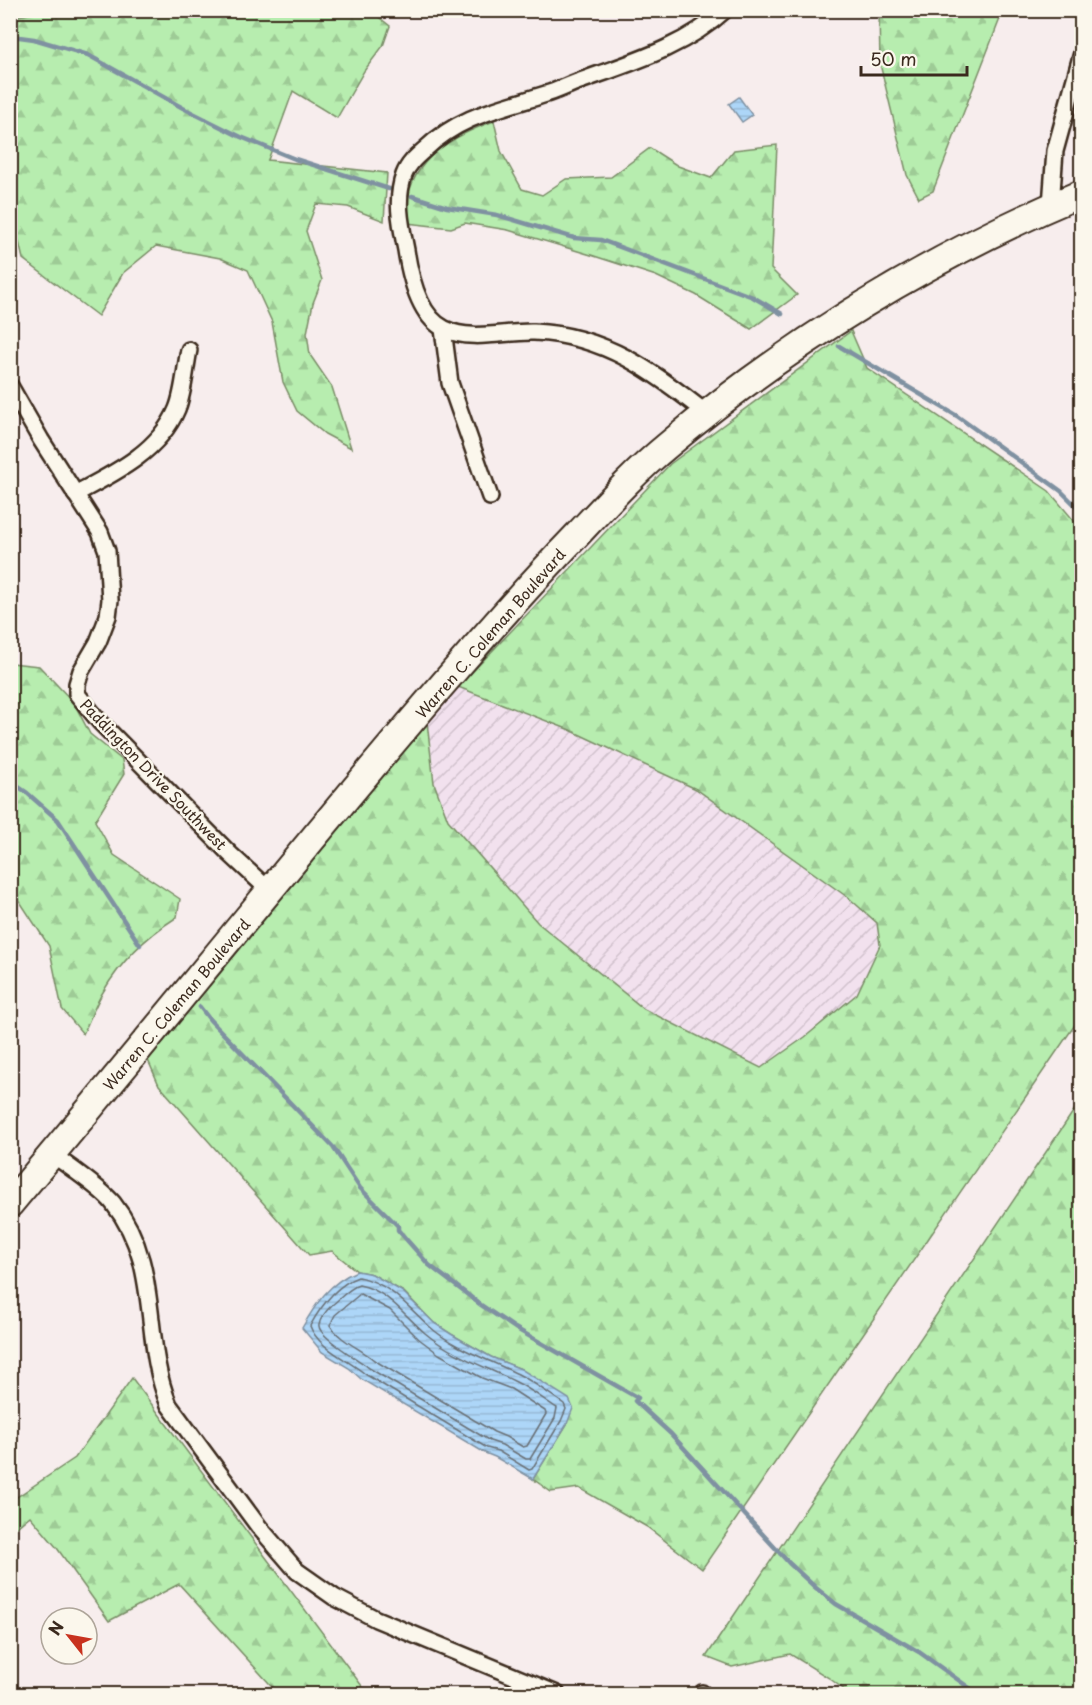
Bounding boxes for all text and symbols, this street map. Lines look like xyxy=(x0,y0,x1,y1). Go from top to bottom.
scale bar xyxy=(861,39,968,77)
text: 50 m xyxy=(870,45,917,72)
street label: Warren C. Coleman Boulevard xyxy=(410,543,570,723)
street label: Paddington Drive Southwest xyxy=(75,693,233,855)
street label: Warren C. Coleman Boulevard xyxy=(97,913,255,1095)
north arrow xyxy=(39,1606,99,1666)
text: N xyxy=(42,1616,69,1639)

